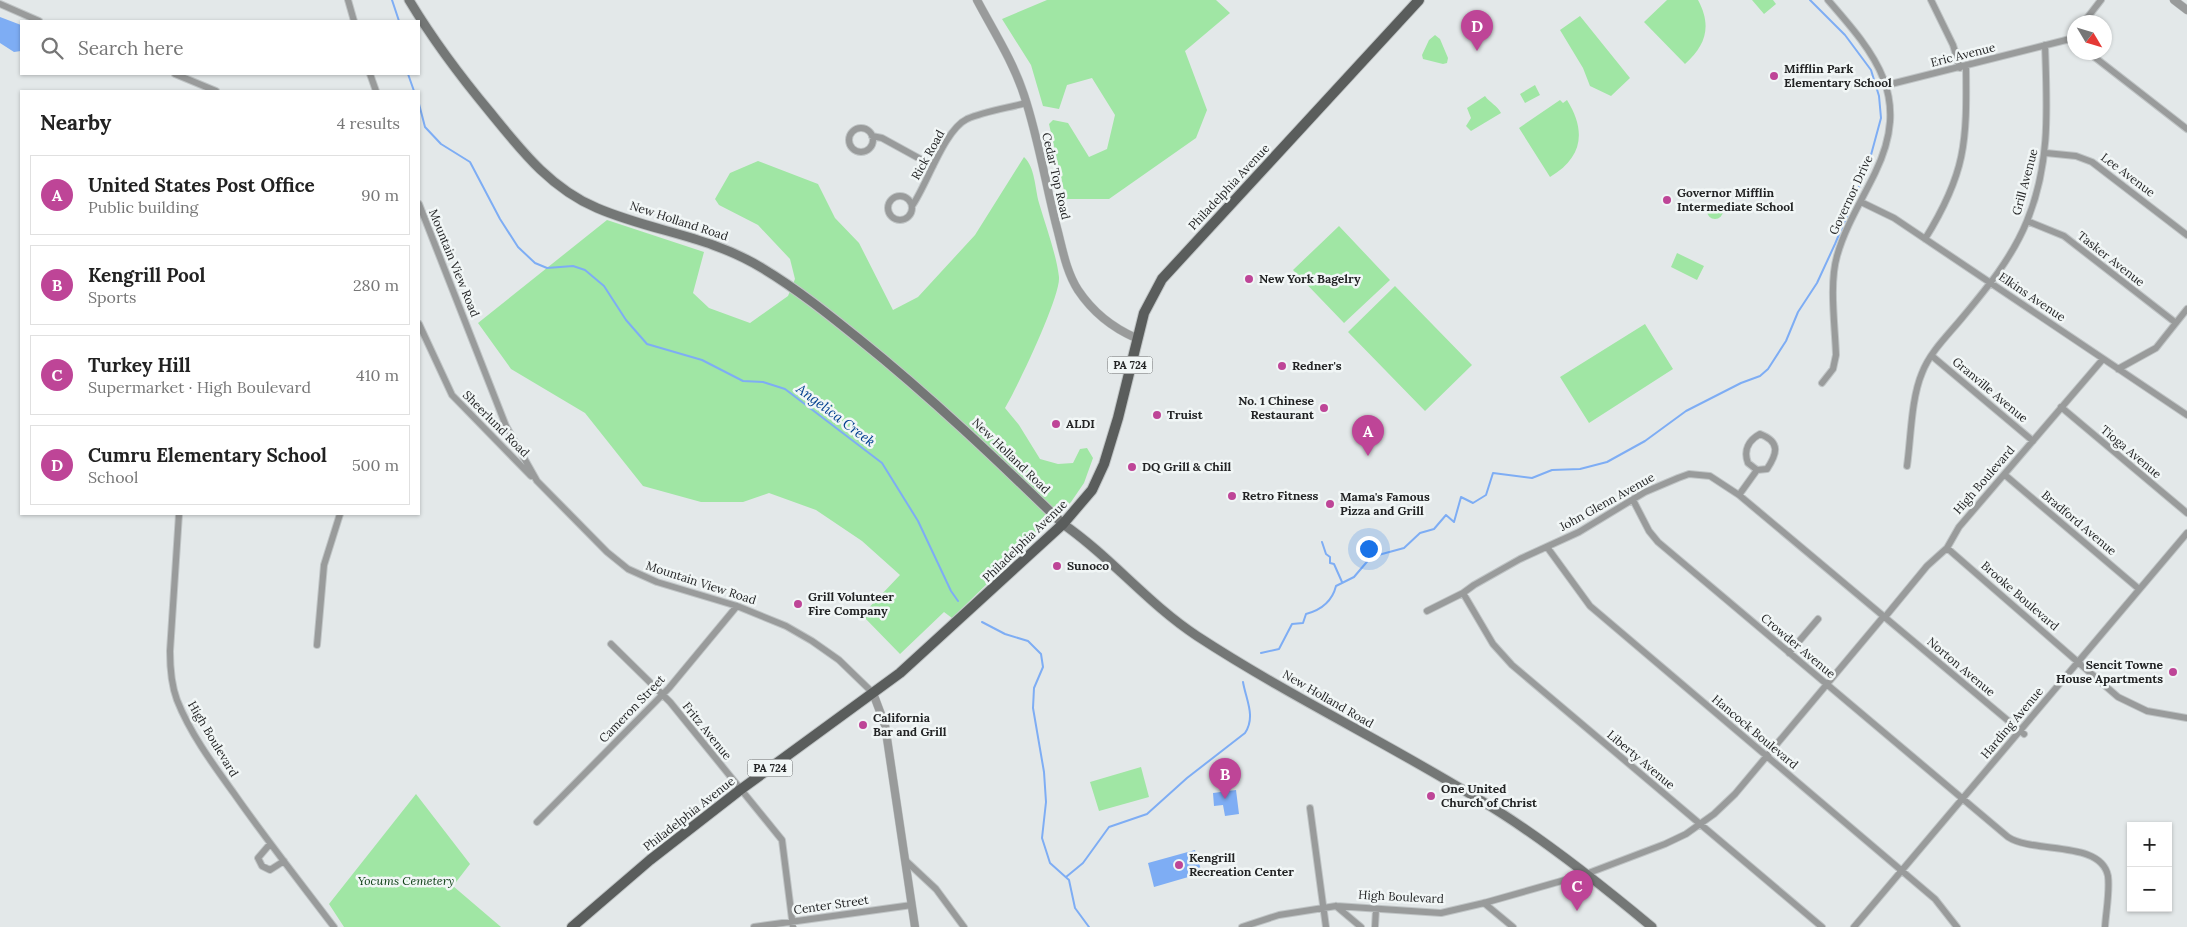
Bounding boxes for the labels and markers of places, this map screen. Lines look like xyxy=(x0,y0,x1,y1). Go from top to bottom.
pin: D xyxy=(1461,10,1493,51)
place label: Mifflin Park Elementary School xyxy=(1784,61,1892,90)
marker: Mifflin Park Elementary School xyxy=(1768,70,1780,82)
place label: Governor Mifflin Intermediate School xyxy=(1677,185,1794,214)
marker: Governor Mifflin Intermediate School xyxy=(1661,194,1673,206)
place label: New York Bagelry xyxy=(1259,271,1361,286)
marker: New York Bagelry xyxy=(1243,273,1255,285)
place label: Redner's xyxy=(1292,358,1342,373)
marker: Redner's xyxy=(1276,360,1288,372)
place label: No. 1 Chinese Restaurant xyxy=(1238,393,1315,422)
marker: No. 1 Chinese Restaurant xyxy=(1318,402,1330,414)
place label: Truist xyxy=(1167,407,1204,422)
marker: Truist xyxy=(1151,409,1163,421)
pin: A xyxy=(1352,415,1384,456)
place label: ALDI xyxy=(1066,416,1095,431)
marker: ALDI xyxy=(1050,418,1062,430)
place label: DQ Grill & Chill xyxy=(1142,459,1231,474)
marker: DQ Grill & Chill xyxy=(1126,461,1138,473)
place label: Retro Fitness xyxy=(1242,488,1319,503)
place label: Mama's Famous Pizza and Grill xyxy=(1340,489,1430,518)
marker: Retro Fitness xyxy=(1226,490,1238,502)
marker: Mama's Famous Pizza and Grill xyxy=(1324,498,1336,510)
place label: Sunoco xyxy=(1067,558,1109,573)
marker: Sunoco xyxy=(1051,560,1063,572)
place label: Grill Volunteer Fire Company xyxy=(808,589,894,618)
marker: Grill Volunteer Fire Company xyxy=(792,598,804,610)
place label: Sencit Towne House Apartments xyxy=(2056,657,2164,686)
marker: Sencit Towne House Apartments xyxy=(2167,666,2179,678)
place label: California Bar and Grill xyxy=(873,710,947,739)
marker: California Bar and Grill xyxy=(857,719,869,731)
pin: B xyxy=(1209,758,1241,799)
place label: One United Church of Christ xyxy=(1441,781,1538,810)
marker: One United Church of Christ xyxy=(1425,790,1437,802)
place label: Kengrill Recreation Center xyxy=(1189,850,1294,879)
marker: Kengrill Recreation Center xyxy=(1173,859,1185,871)
pin: C xyxy=(1561,870,1593,911)

